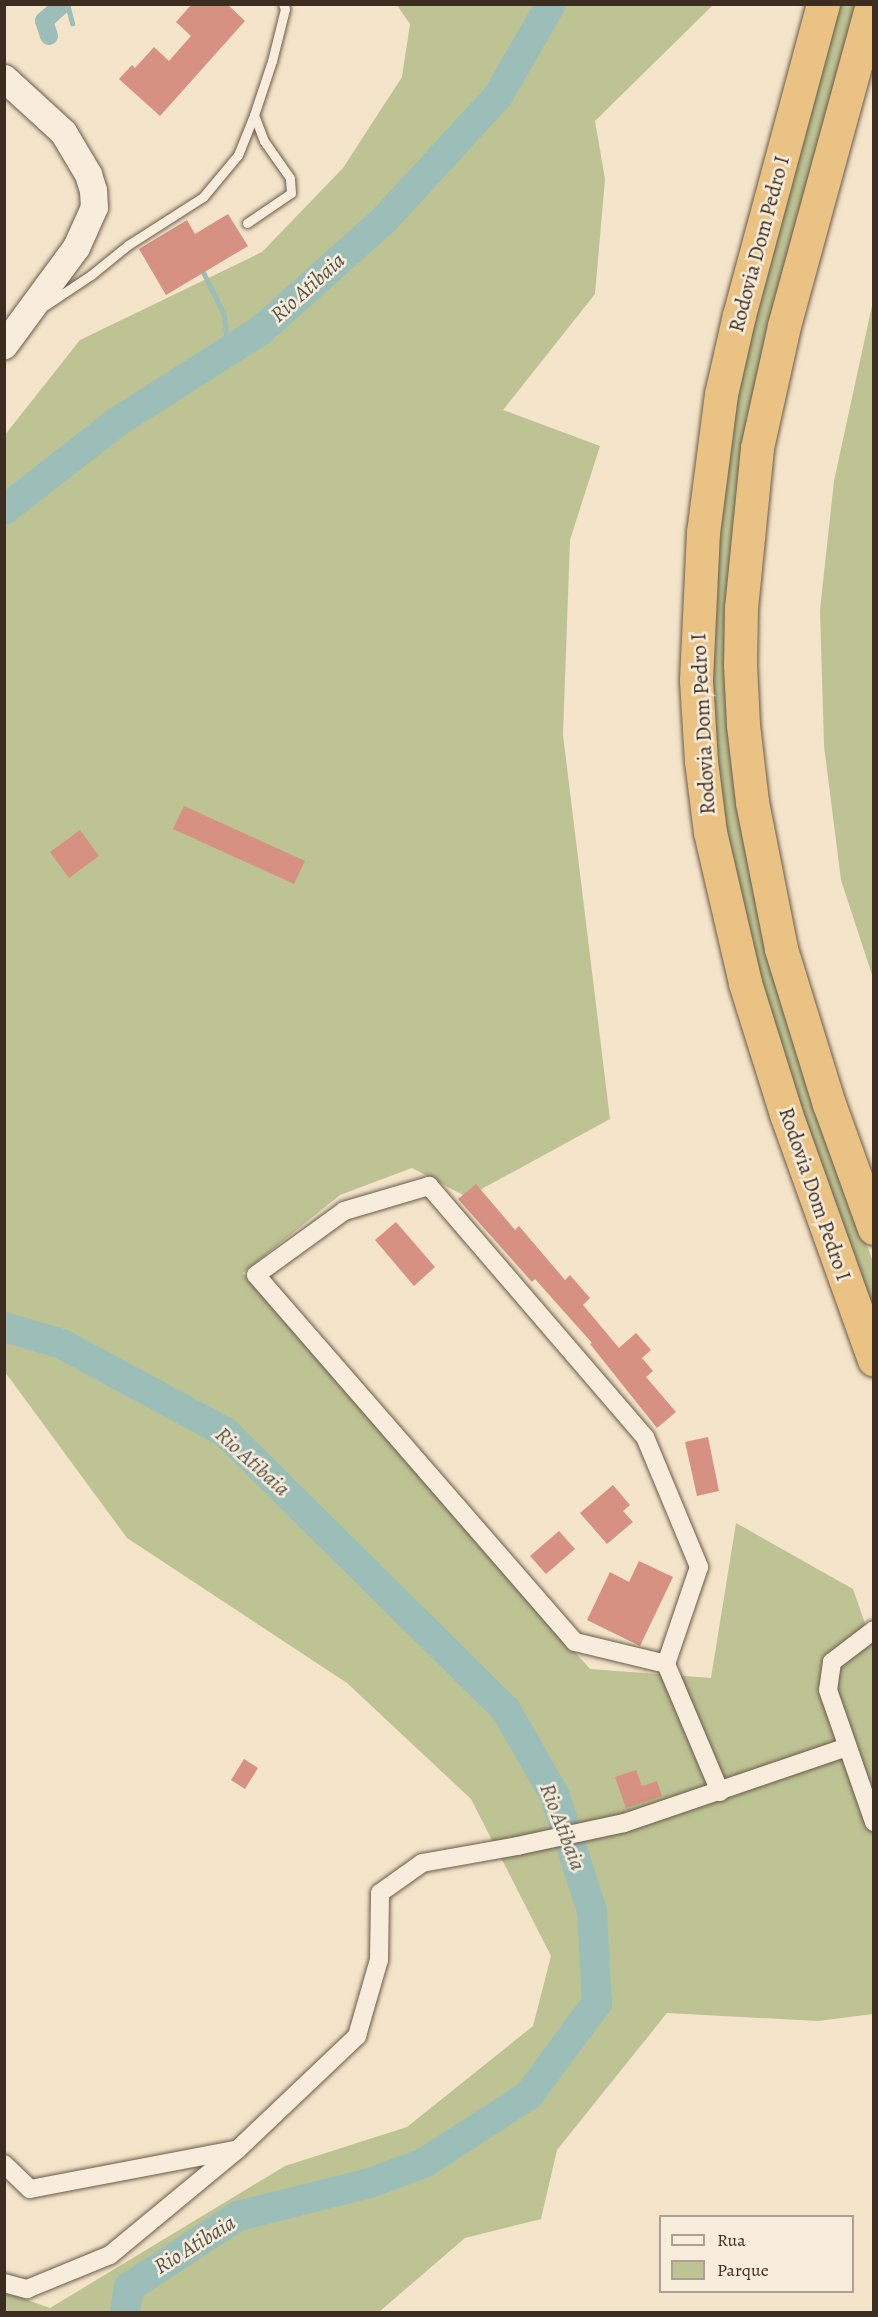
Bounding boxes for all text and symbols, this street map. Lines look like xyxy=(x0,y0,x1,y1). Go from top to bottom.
street label: Rodovia Dom Pedro I xyxy=(723,153,795,335)
water label: Rio Atibaia xyxy=(265,248,351,328)
street label: Rodovia Dom Pedro I xyxy=(686,633,720,815)
street label: Rodovia Dom Pedro I xyxy=(774,1104,856,1284)
water label: Rio Atibaia xyxy=(209,1422,295,1502)
water label: Rio Atibaia xyxy=(533,1780,591,1874)
water label: Rio Atibaia xyxy=(149,2210,241,2280)
legend xyxy=(659,2215,854,2293)
text: Rua xyxy=(717,2228,746,2252)
text: Parque xyxy=(717,2258,769,2282)

